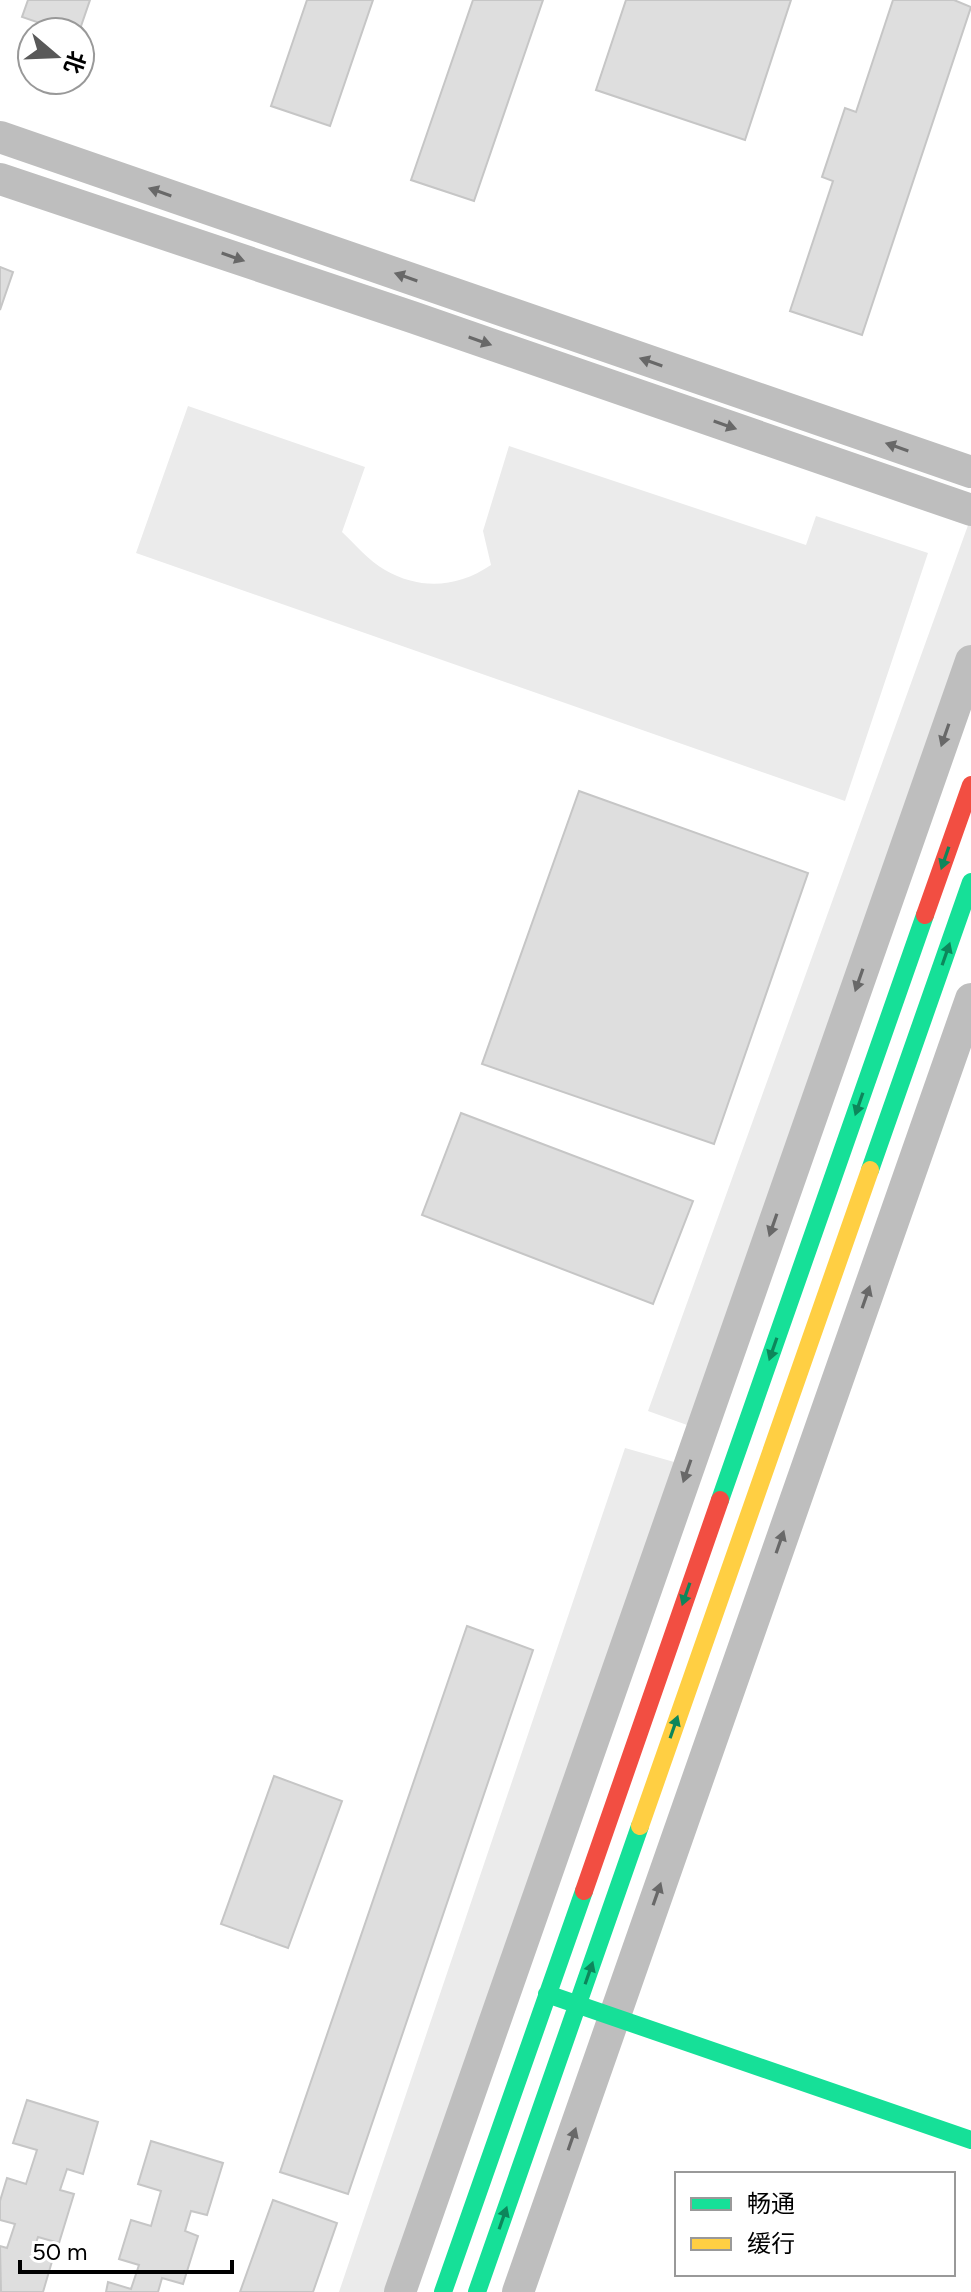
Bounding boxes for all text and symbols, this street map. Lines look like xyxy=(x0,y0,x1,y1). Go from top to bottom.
north arrow xyxy=(16,16,96,96)
text: 北 xyxy=(58,48,91,77)
one-way arrow xyxy=(148,186,172,198)
one-way arrow xyxy=(222,252,246,264)
one-way arrow xyxy=(393,270,417,283)
one-way arrow xyxy=(468,335,492,347)
one-way arrow xyxy=(639,355,663,367)
one-way arrow xyxy=(713,420,737,432)
one-way arrow xyxy=(885,440,909,452)
one-way arrow xyxy=(939,723,951,747)
one-way arrow xyxy=(938,847,951,871)
one-way arrow xyxy=(940,941,952,965)
one-way arrow xyxy=(852,968,865,992)
one-way arrow xyxy=(852,1092,865,1116)
one-way arrow xyxy=(766,1213,779,1237)
one-way arrow xyxy=(861,1285,873,1309)
one-way arrow xyxy=(766,1337,778,1361)
one-way arrow xyxy=(680,1459,693,1483)
one-way arrow xyxy=(775,1530,787,1554)
one-way arrow xyxy=(680,1583,692,1607)
one-way arrow xyxy=(668,1715,681,1739)
one-way arrow xyxy=(652,1881,664,1905)
one-way arrow xyxy=(583,1961,595,1985)
one-way arrow xyxy=(566,2127,578,2151)
legend xyxy=(675,2172,955,2276)
text: 畅通 xyxy=(747,2189,795,2218)
one-way arrow xyxy=(498,2206,510,2230)
scale bar xyxy=(20,2224,232,2274)
text: 缓行 xyxy=(747,2229,795,2258)
text: 50 m xyxy=(32,2237,88,2266)

